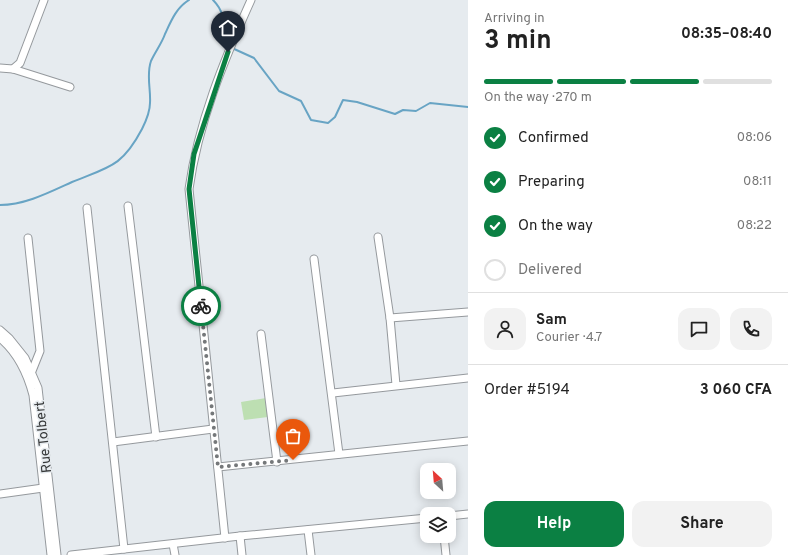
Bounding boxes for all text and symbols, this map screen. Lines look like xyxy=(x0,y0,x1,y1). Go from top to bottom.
pin xyxy=(211,11,245,52)
text: Arriving in xyxy=(484,11,545,27)
icon: home xyxy=(217,17,239,39)
text: 3 min xyxy=(484,25,552,58)
text: 08:35–08:40 xyxy=(681,25,772,44)
text: On the way · 270 m xyxy=(484,90,592,106)
icon: check xyxy=(484,127,506,149)
text: Confirmed xyxy=(518,129,589,148)
text: 08:06 xyxy=(737,130,772,146)
icon: check xyxy=(484,171,506,193)
text: Preparing xyxy=(518,173,585,192)
text: 08:11 xyxy=(743,174,772,190)
icon: check xyxy=(484,215,506,237)
text: On the way xyxy=(518,217,593,236)
text: 08:22 xyxy=(737,218,772,234)
text: Delivered xyxy=(518,261,582,280)
courier xyxy=(181,286,221,326)
icon: bike xyxy=(190,295,212,317)
button: person xyxy=(484,308,526,350)
button: chat xyxy=(678,308,720,350)
button: phone xyxy=(730,308,772,350)
text: Sam xyxy=(536,311,567,330)
text: Courier · 4.7 xyxy=(536,330,602,346)
text: Order #5194 xyxy=(484,381,570,400)
text: 3 060 CFA xyxy=(700,381,772,400)
street label: Rue Tolbert xyxy=(32,400,56,474)
pin xyxy=(276,419,310,460)
icon: bag xyxy=(282,425,304,447)
north arrow xyxy=(420,463,456,499)
map controls xyxy=(420,463,456,543)
button: Help xyxy=(484,501,624,547)
button: Share xyxy=(632,501,772,547)
button: layers xyxy=(420,507,456,543)

